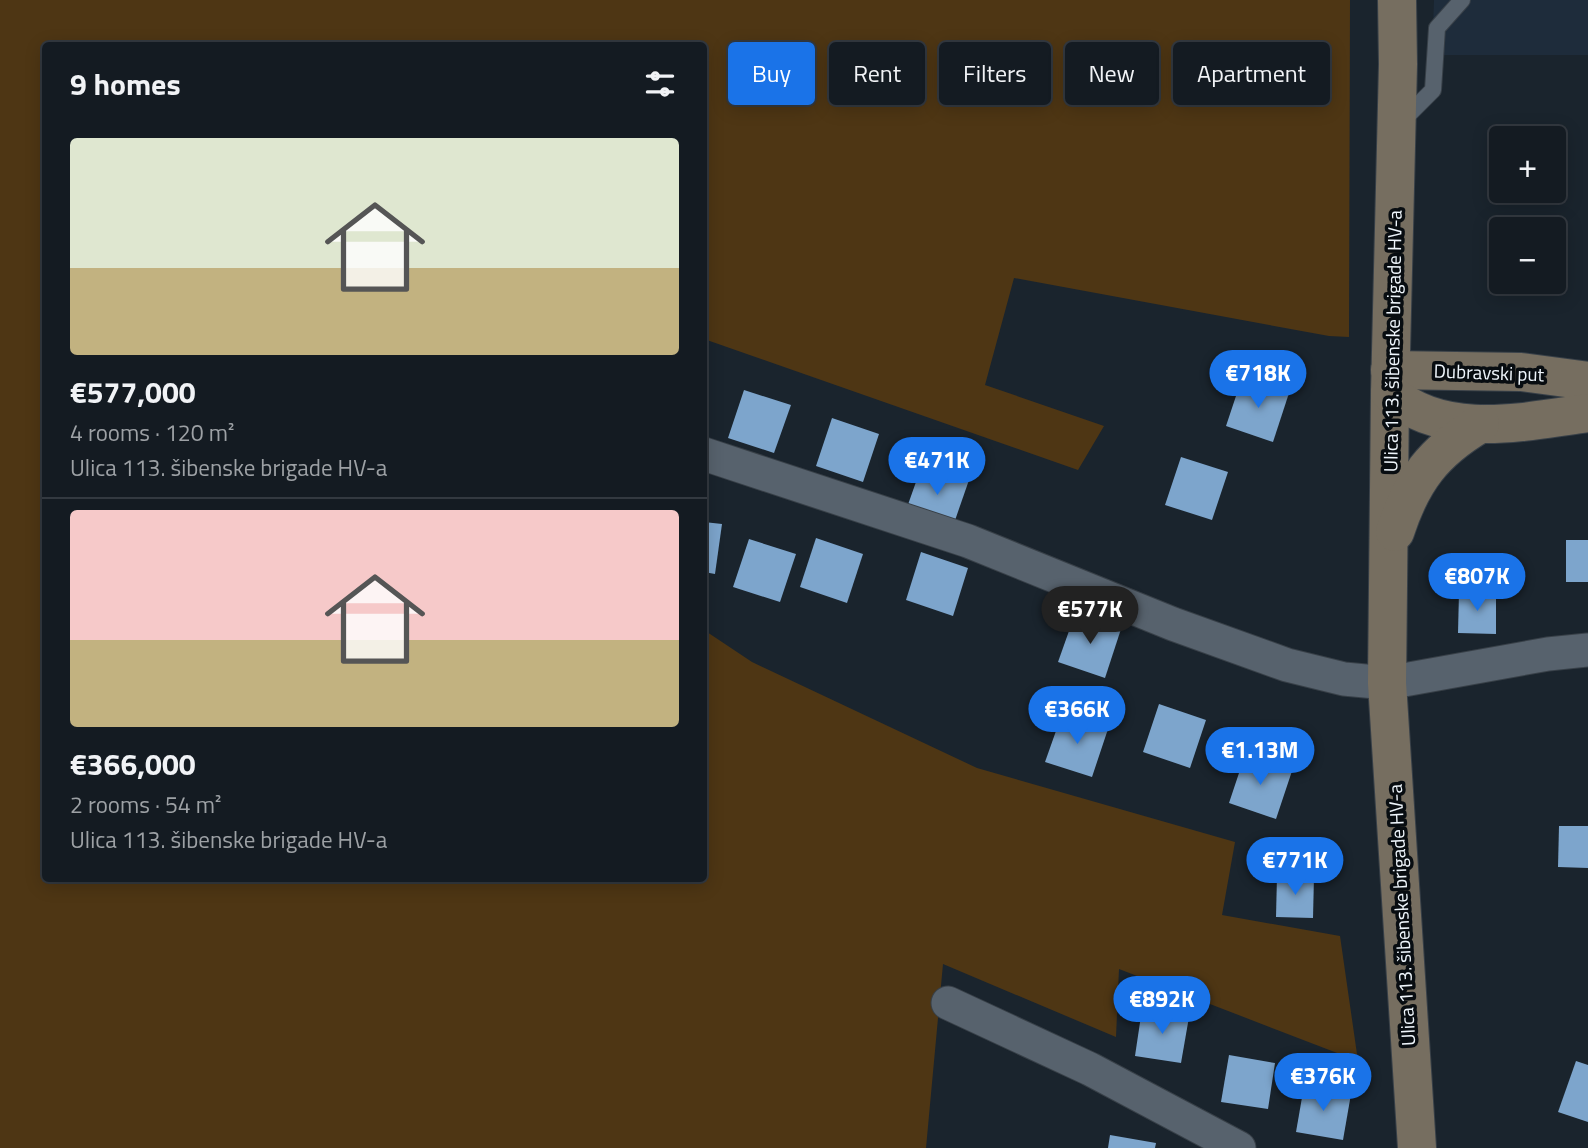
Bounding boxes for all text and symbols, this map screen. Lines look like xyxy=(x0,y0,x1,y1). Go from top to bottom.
chip: Buy xyxy=(728,42,815,105)
chip: Rent xyxy=(829,42,925,105)
chip: Filters xyxy=(939,42,1051,105)
chip: New xyxy=(1065,42,1159,105)
chip: Apartment xyxy=(1173,42,1330,105)
text: 9 homes xyxy=(70,61,181,107)
icon: filters xyxy=(641,65,679,103)
map controls xyxy=(1489,126,1566,294)
button: + xyxy=(1489,126,1566,203)
icon: home xyxy=(312,184,438,310)
street label: Ulica 113. šibenske brigade HV-a xyxy=(1375,209,1409,472)
button: − xyxy=(1489,217,1566,294)
pin: €718K xyxy=(1209,350,1307,410)
text: €718K xyxy=(1225,355,1291,390)
street label: Dubravski put xyxy=(1433,356,1545,388)
text: €577,000 xyxy=(70,369,196,415)
text: 4 rooms · 120 m² xyxy=(70,415,234,450)
pin: €471K xyxy=(888,438,986,497)
text: €471K xyxy=(904,442,970,477)
text: Ulica 113. šibenske brigade HV-a xyxy=(70,450,387,485)
pin: €807K xyxy=(1428,554,1526,613)
icon: home xyxy=(312,556,438,682)
text: €807K xyxy=(1444,558,1510,593)
pin: €577K xyxy=(1041,586,1139,646)
text: €577K xyxy=(1057,591,1123,626)
pin: €366K xyxy=(1028,686,1126,746)
text: €366K xyxy=(1044,691,1110,726)
pin: €1.13M xyxy=(1203,728,1317,787)
text: €1.13M xyxy=(1221,732,1299,767)
text: €366,000 xyxy=(70,741,196,787)
street label: Ulica 113. šibenske brigade HV-a xyxy=(1380,783,1422,1047)
text: 2 rooms · 54 m² xyxy=(70,787,221,822)
text: Ulica 113. šibenske brigade HV-a xyxy=(70,822,387,857)
pin: €771K xyxy=(1246,838,1344,897)
text: €771K xyxy=(1262,842,1328,877)
pin: €892K xyxy=(1113,976,1211,1036)
text: €892K xyxy=(1129,981,1195,1016)
pin: €376K xyxy=(1274,1054,1372,1113)
text: €376K xyxy=(1290,1058,1356,1093)

